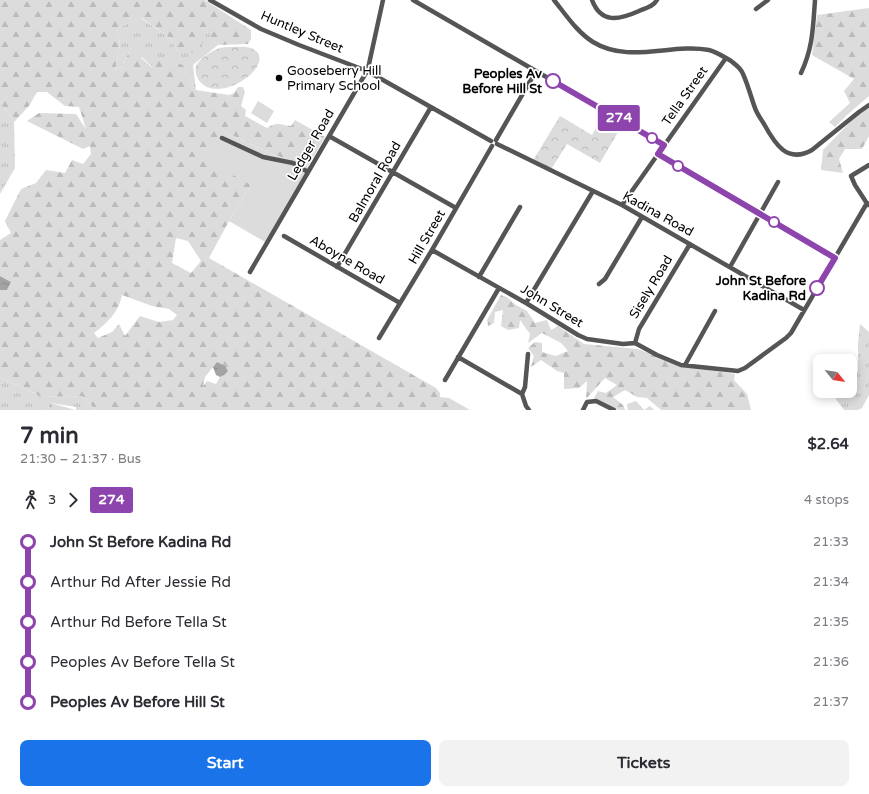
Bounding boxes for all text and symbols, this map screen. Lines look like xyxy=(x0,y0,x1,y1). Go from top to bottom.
street label: Huntley Street xyxy=(258,7,346,57)
place label: Gooseberry Hill Primary School xyxy=(287,63,382,94)
street label: Tella Street xyxy=(659,63,711,129)
place label: Peoples Av Before Hill St xyxy=(462,66,542,97)
marker: Gooseberry Hill Primary School xyxy=(274,73,284,83)
marker: Peoples Av Before Hill St xyxy=(545,73,561,89)
line badge: 274 xyxy=(596,105,642,131)
street label: Ledger Road xyxy=(284,107,338,183)
text: 274 xyxy=(606,109,632,126)
unlabelled marker xyxy=(646,132,658,144)
street label: Balmoral Road xyxy=(345,139,405,225)
unlabelled marker xyxy=(672,160,684,172)
street label: Kadina Road xyxy=(620,188,696,240)
street label: Hill Street xyxy=(405,207,449,267)
unlabelled marker xyxy=(768,216,780,228)
street label: Aboyne Road xyxy=(307,232,387,288)
street label: Sisely Road xyxy=(626,252,676,322)
place label: John St Before Kadina Rd xyxy=(715,273,807,304)
marker: John St Before Kadina Rd xyxy=(809,280,825,296)
street label: John Street xyxy=(518,281,586,331)
north arrow xyxy=(813,354,857,398)
map controls xyxy=(813,354,857,398)
text: 7 min xyxy=(20,423,79,449)
text: $2.64 xyxy=(808,435,849,453)
text: 21:30 – 21:37 · Bus xyxy=(20,451,141,467)
icon: walk xyxy=(20,489,42,511)
icon: forward xyxy=(62,489,84,511)
text: 274 xyxy=(98,491,125,508)
text: 3 xyxy=(48,492,56,508)
text: 4 stops xyxy=(804,492,849,508)
text: John St Before Kadina Rd xyxy=(50,533,231,551)
text: 21:33 xyxy=(813,534,849,550)
text: Arthur Rd After Jessie Rd xyxy=(50,573,231,591)
text: 21:34 xyxy=(813,574,849,590)
text: Arthur Rd Before Tella St xyxy=(50,613,227,631)
text: 21:35 xyxy=(813,614,849,630)
text: Peoples Av Before Tella St xyxy=(50,653,235,671)
text: 21:36 xyxy=(813,654,849,670)
text: Peoples Av Before Hill St xyxy=(50,693,225,711)
text: 21:37 xyxy=(813,694,849,710)
button: Start xyxy=(20,740,431,786)
button: Tickets xyxy=(439,740,849,786)

